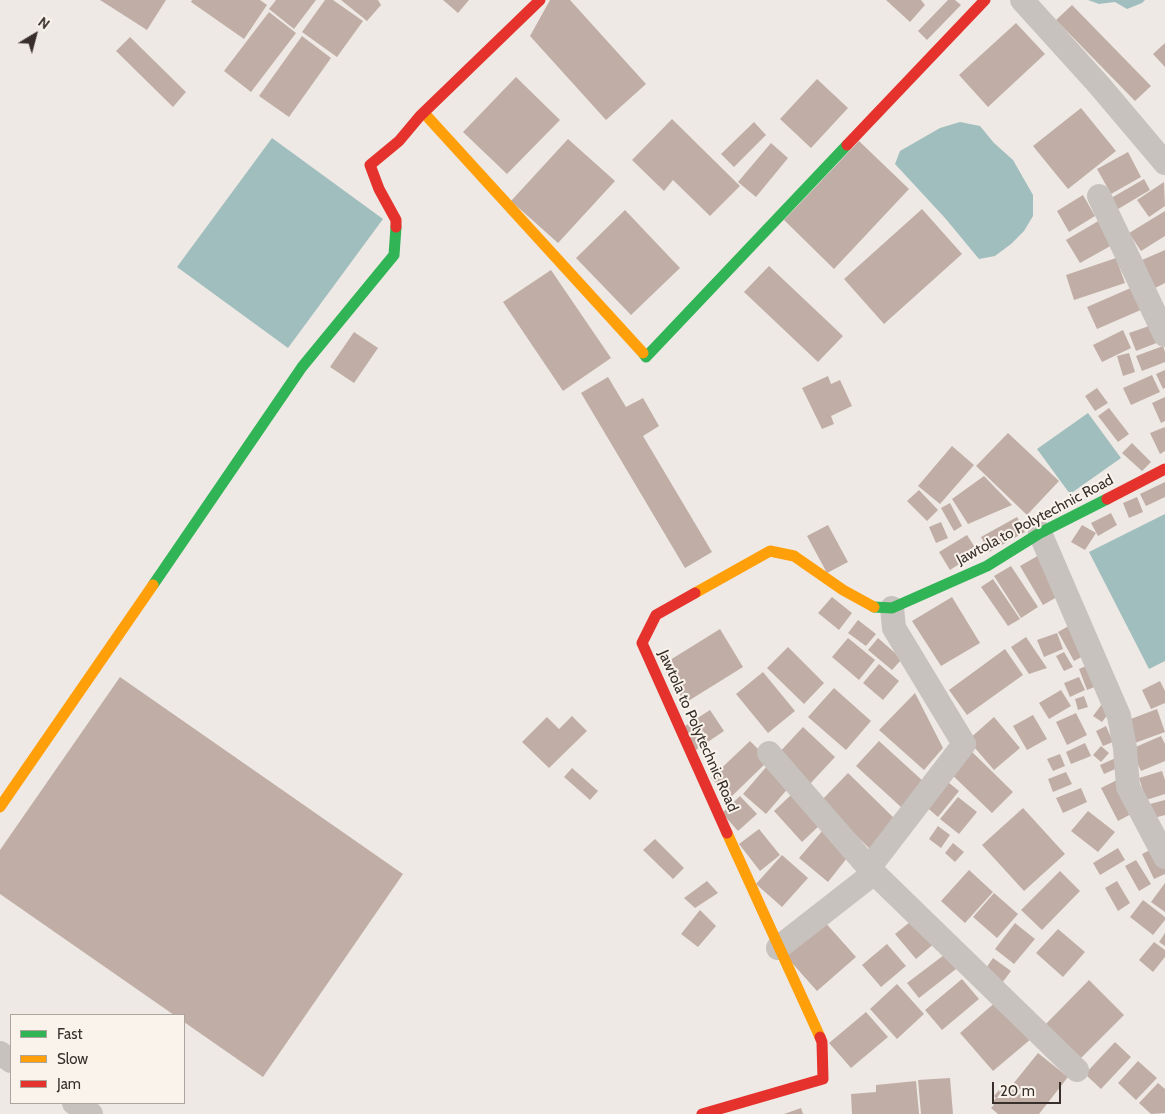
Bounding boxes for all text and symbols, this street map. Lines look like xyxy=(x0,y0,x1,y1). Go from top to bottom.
north arrow xyxy=(10,10,60,60)
text: N xyxy=(35,13,53,33)
street label: Jawtola to Polytechnic Road xyxy=(953,471,1117,569)
street label: Jawtola to Polytechnic Road xyxy=(654,647,742,815)
legend xyxy=(10,1014,185,1104)
text: Fast xyxy=(57,1025,82,1043)
text: Slow xyxy=(57,1050,88,1068)
scale bar xyxy=(995,1072,1064,1104)
text: Jam xyxy=(57,1075,81,1093)
text: 20 m xyxy=(1000,1082,1035,1100)

